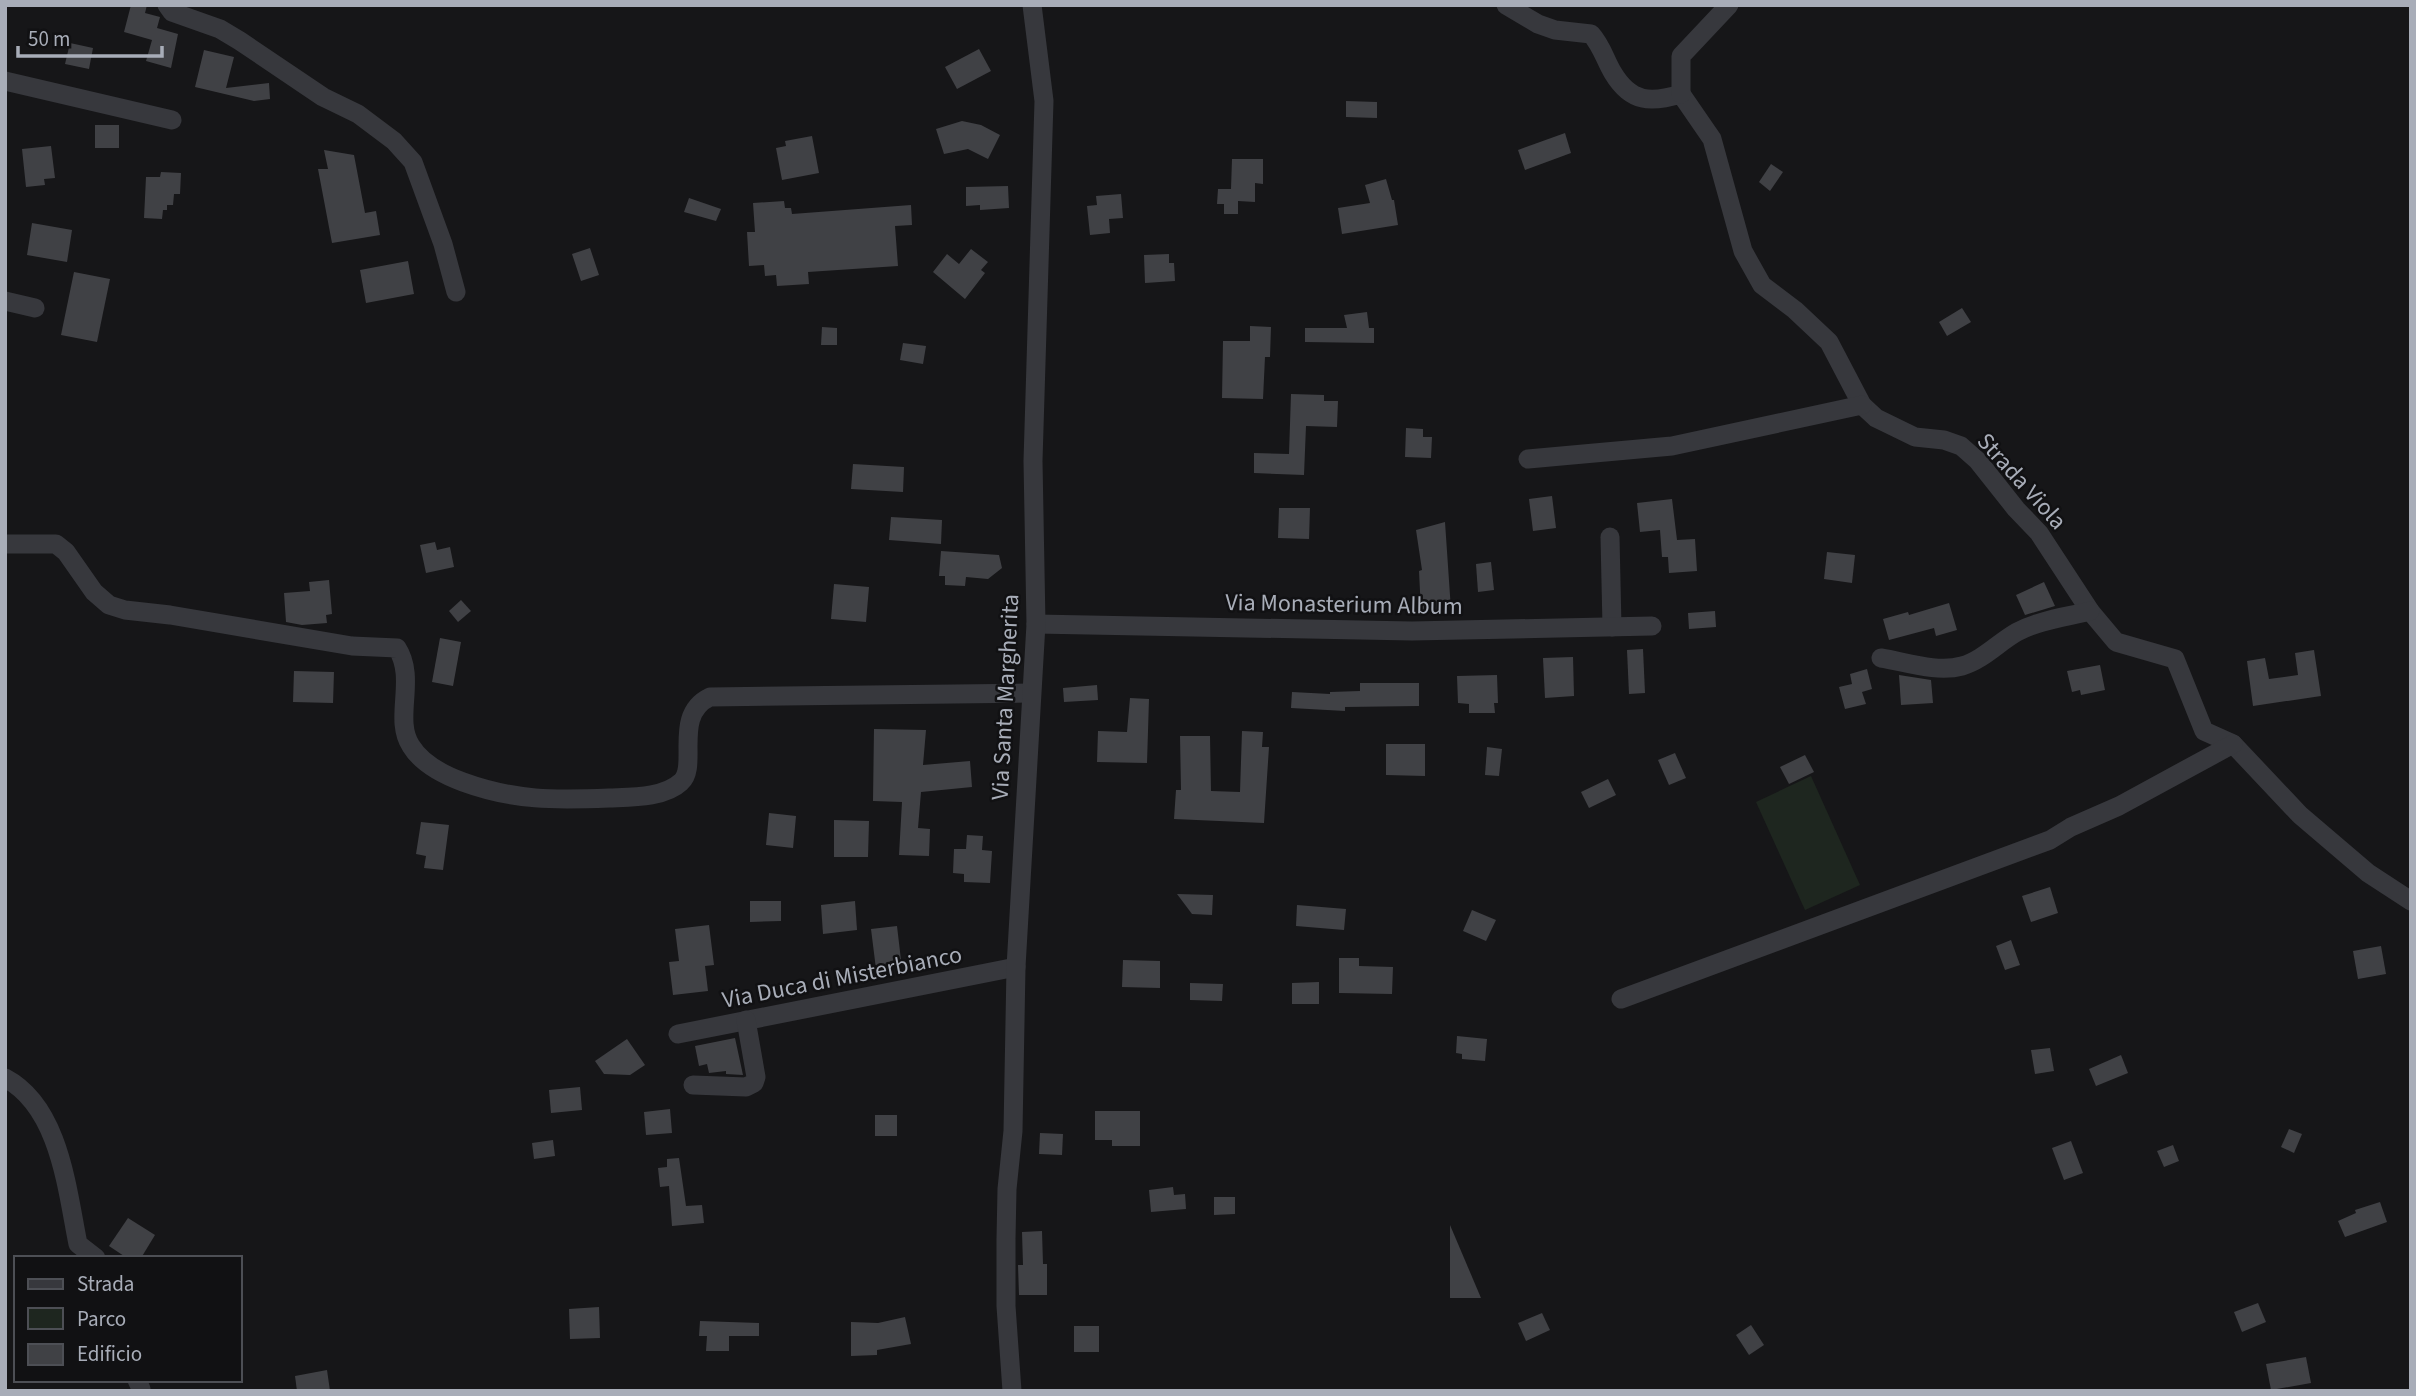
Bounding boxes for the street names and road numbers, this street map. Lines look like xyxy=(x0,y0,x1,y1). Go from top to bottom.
street label: Strada Viola xyxy=(1969,425,2075,538)
street label: Via Monasterium Album xyxy=(1225,585,1463,624)
street label: Via Santa Margherita xyxy=(983,593,1028,801)
street label: Via Duca di Misterbianco xyxy=(719,937,965,1018)

